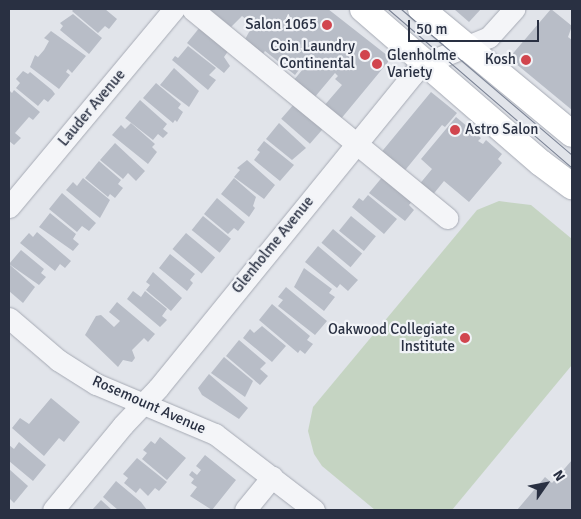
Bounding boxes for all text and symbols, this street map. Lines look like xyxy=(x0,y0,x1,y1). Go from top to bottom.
scale bar xyxy=(411,10,542,42)
place label: Salon 1065 xyxy=(245,16,317,34)
marker: Salon 1065 xyxy=(321,19,333,31)
text: 50 m xyxy=(416,20,447,38)
place label: Coin Laundry Continental xyxy=(270,37,355,72)
place label: Glenholme Variety xyxy=(387,46,456,81)
marker: Coin Laundry Continental xyxy=(359,49,371,61)
place label: Kosh xyxy=(485,51,516,69)
marker: Kosh xyxy=(520,54,532,66)
marker: Glenholme Variety xyxy=(371,58,383,70)
street label: Lauder Avenue xyxy=(55,66,129,150)
place label: Astro Salon xyxy=(465,121,538,139)
marker: Astro Salon xyxy=(449,124,461,136)
street label: Glenholme Avenue xyxy=(228,193,318,297)
place label: Oakwood Collegiate Institute xyxy=(328,320,455,355)
marker: Oakwood Collegiate Institute xyxy=(459,332,471,344)
street label: Rosemount Avenue xyxy=(89,372,209,438)
north arrow xyxy=(521,459,571,509)
text: N xyxy=(549,467,569,484)

